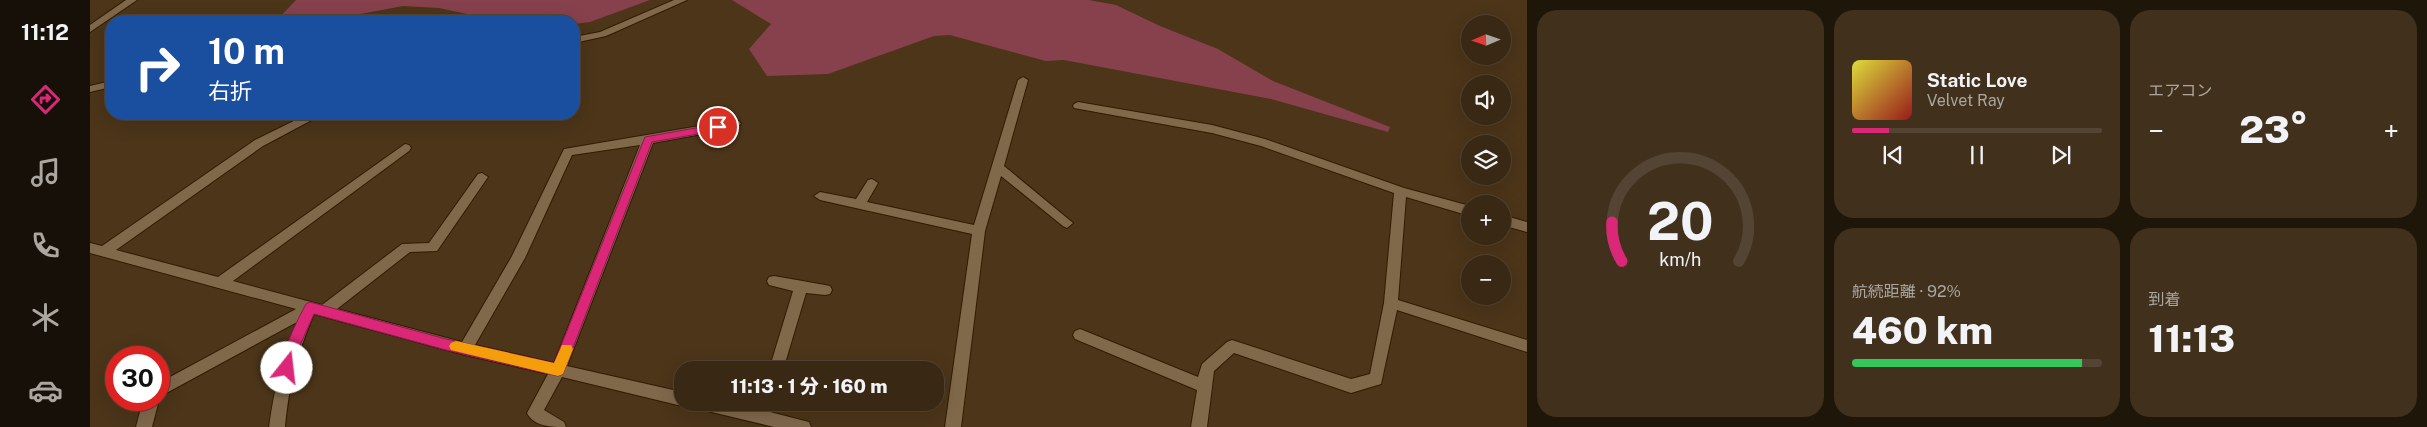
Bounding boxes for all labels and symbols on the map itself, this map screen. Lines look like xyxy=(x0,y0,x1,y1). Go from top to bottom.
north arrow xyxy=(1461,15,1511,65)
pin xyxy=(697,106,739,148)
position arrow xyxy=(260,341,312,393)
speed limit sign: 30 xyxy=(105,346,170,411)

